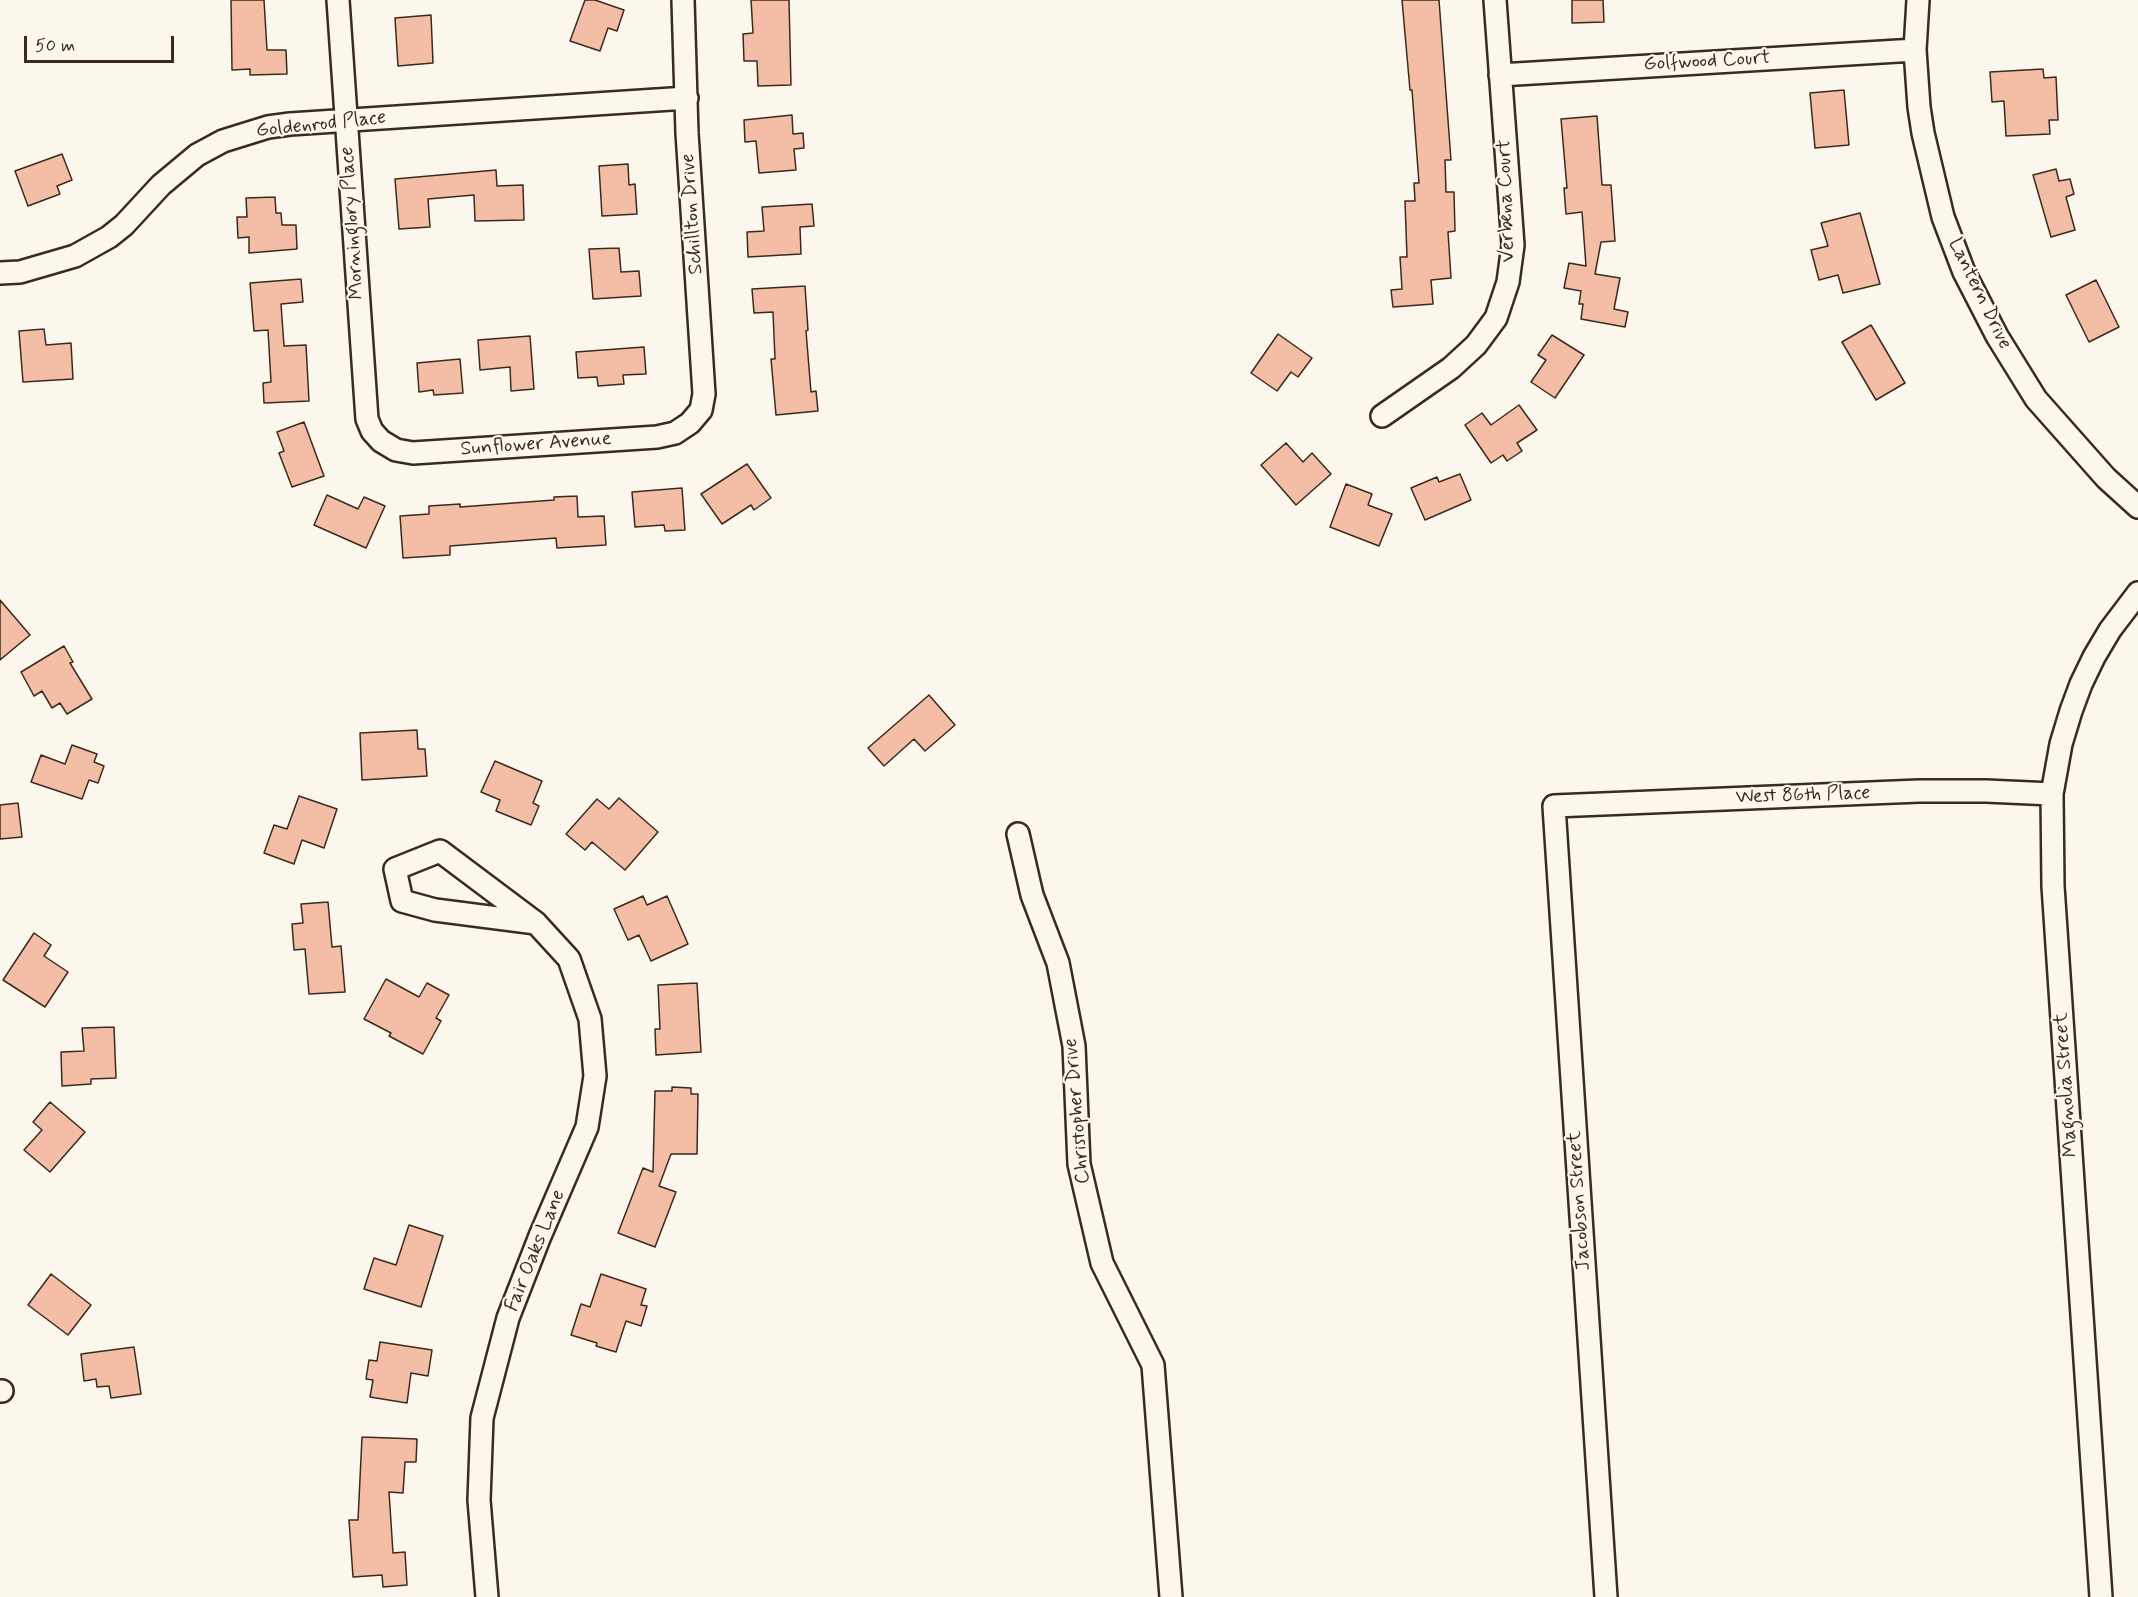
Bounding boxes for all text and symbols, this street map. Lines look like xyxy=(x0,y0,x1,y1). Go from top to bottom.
scale bar xyxy=(27,24,177,62)
text: 50 m xyxy=(35,34,75,58)
street label: Golfwood Court xyxy=(1643,47,1771,77)
street label: Goldenrod Place xyxy=(255,106,387,144)
street label: Verbena Court xyxy=(1493,139,1521,263)
street label: Morninglory Place xyxy=(336,146,370,300)
street label: Schillton Drive xyxy=(677,153,709,275)
street label: Lantern Drive xyxy=(1942,235,2016,353)
street label: Sunflower Avenue xyxy=(460,428,612,462)
street label: West 86th Place xyxy=(1735,782,1871,810)
street label: Magnolia Street xyxy=(2050,1012,2084,1158)
street label: Christopher Drive xyxy=(1060,1037,1096,1185)
street label: Jacobson Street xyxy=(1563,1130,1597,1272)
street label: Fair Oaks Lane xyxy=(501,1186,571,1316)

